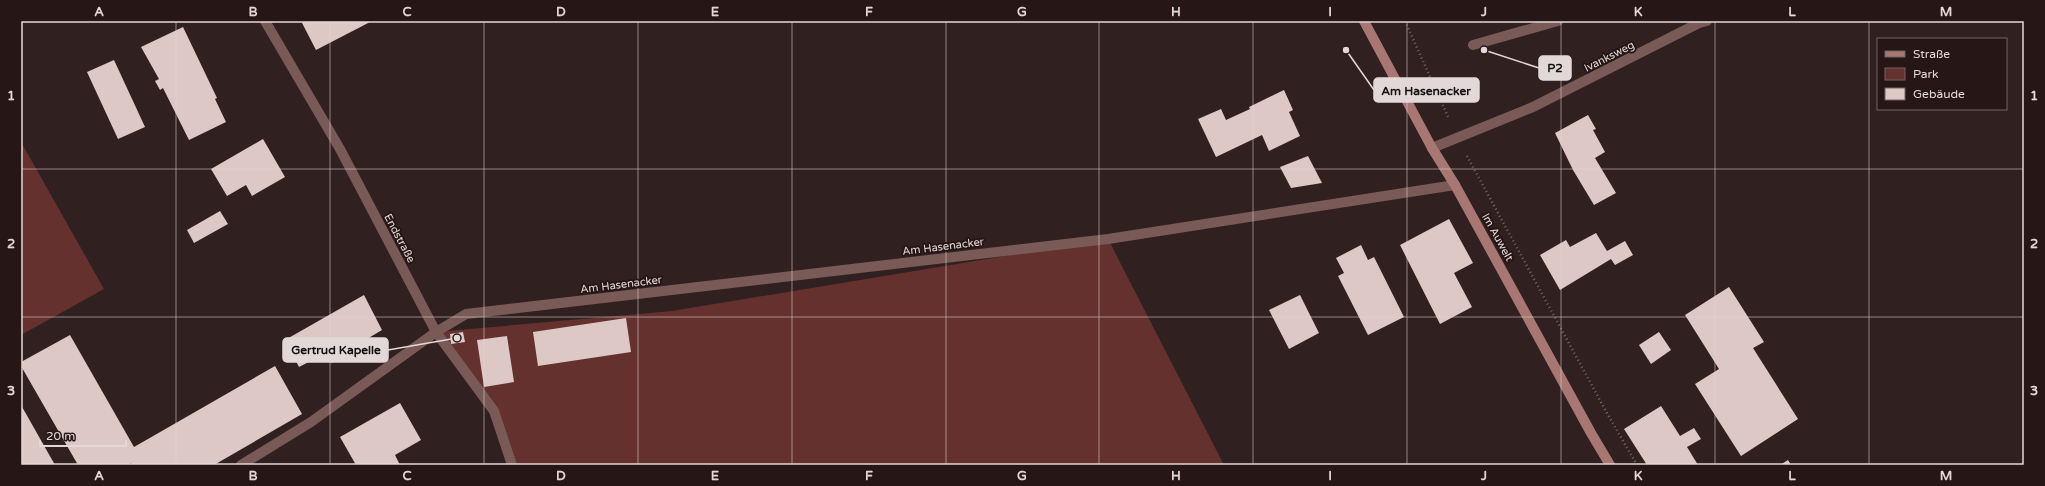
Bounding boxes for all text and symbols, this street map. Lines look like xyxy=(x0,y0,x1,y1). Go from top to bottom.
text: A xyxy=(94,4,104,20)
text: B xyxy=(248,4,258,20)
text: C xyxy=(402,4,412,20)
text: D xyxy=(556,4,566,20)
text: E xyxy=(711,4,719,20)
text: F xyxy=(865,4,873,20)
text: G xyxy=(1017,4,1027,20)
text: H xyxy=(1171,4,1181,20)
text: I xyxy=(1328,4,1332,20)
text: J xyxy=(1480,4,1487,20)
text: K xyxy=(1634,4,1643,20)
text: L xyxy=(1788,4,1796,20)
text: M xyxy=(1940,4,1952,20)
street label: Ivanksweg xyxy=(1582,38,1637,75)
legend xyxy=(1877,38,2007,110)
text: Straße xyxy=(1913,47,1950,61)
callout: P2 xyxy=(1539,56,1571,80)
text: P2 xyxy=(1547,61,1563,75)
text: Park xyxy=(1913,67,1939,81)
callout: Am Hasenacker xyxy=(1374,78,1479,102)
text: Am Hasenacker xyxy=(1381,84,1471,98)
text: Gebäude xyxy=(1913,87,1965,101)
text: 1 xyxy=(7,88,15,104)
text: 1 xyxy=(2030,88,2038,104)
street label: Im Auwelt xyxy=(1479,211,1516,263)
street label: Endstraße xyxy=(381,212,418,265)
street label: Am Hasenacker xyxy=(901,235,985,258)
text: 2 xyxy=(7,236,15,252)
text: 2 xyxy=(2030,236,2038,252)
street label: Am Hasenacker xyxy=(579,273,663,296)
callout: Gertrud Kapelle xyxy=(283,338,388,362)
text: Gertrud Kapelle xyxy=(291,343,381,358)
text: 3 xyxy=(7,383,15,399)
text: 3 xyxy=(2030,383,2038,399)
scale bar xyxy=(40,422,126,448)
text: 20 m xyxy=(46,429,75,443)
text: A xyxy=(94,468,104,484)
text: B xyxy=(248,468,258,484)
text: C xyxy=(402,468,412,484)
text: D xyxy=(556,468,566,484)
text: E xyxy=(711,468,719,484)
text: F xyxy=(865,468,873,484)
text: G xyxy=(1017,468,1027,484)
text: H xyxy=(1171,468,1181,484)
text: I xyxy=(1328,468,1332,484)
text: J xyxy=(1480,468,1487,484)
text: K xyxy=(1634,468,1643,484)
text: L xyxy=(1788,468,1796,484)
text: M xyxy=(1940,468,1952,484)

